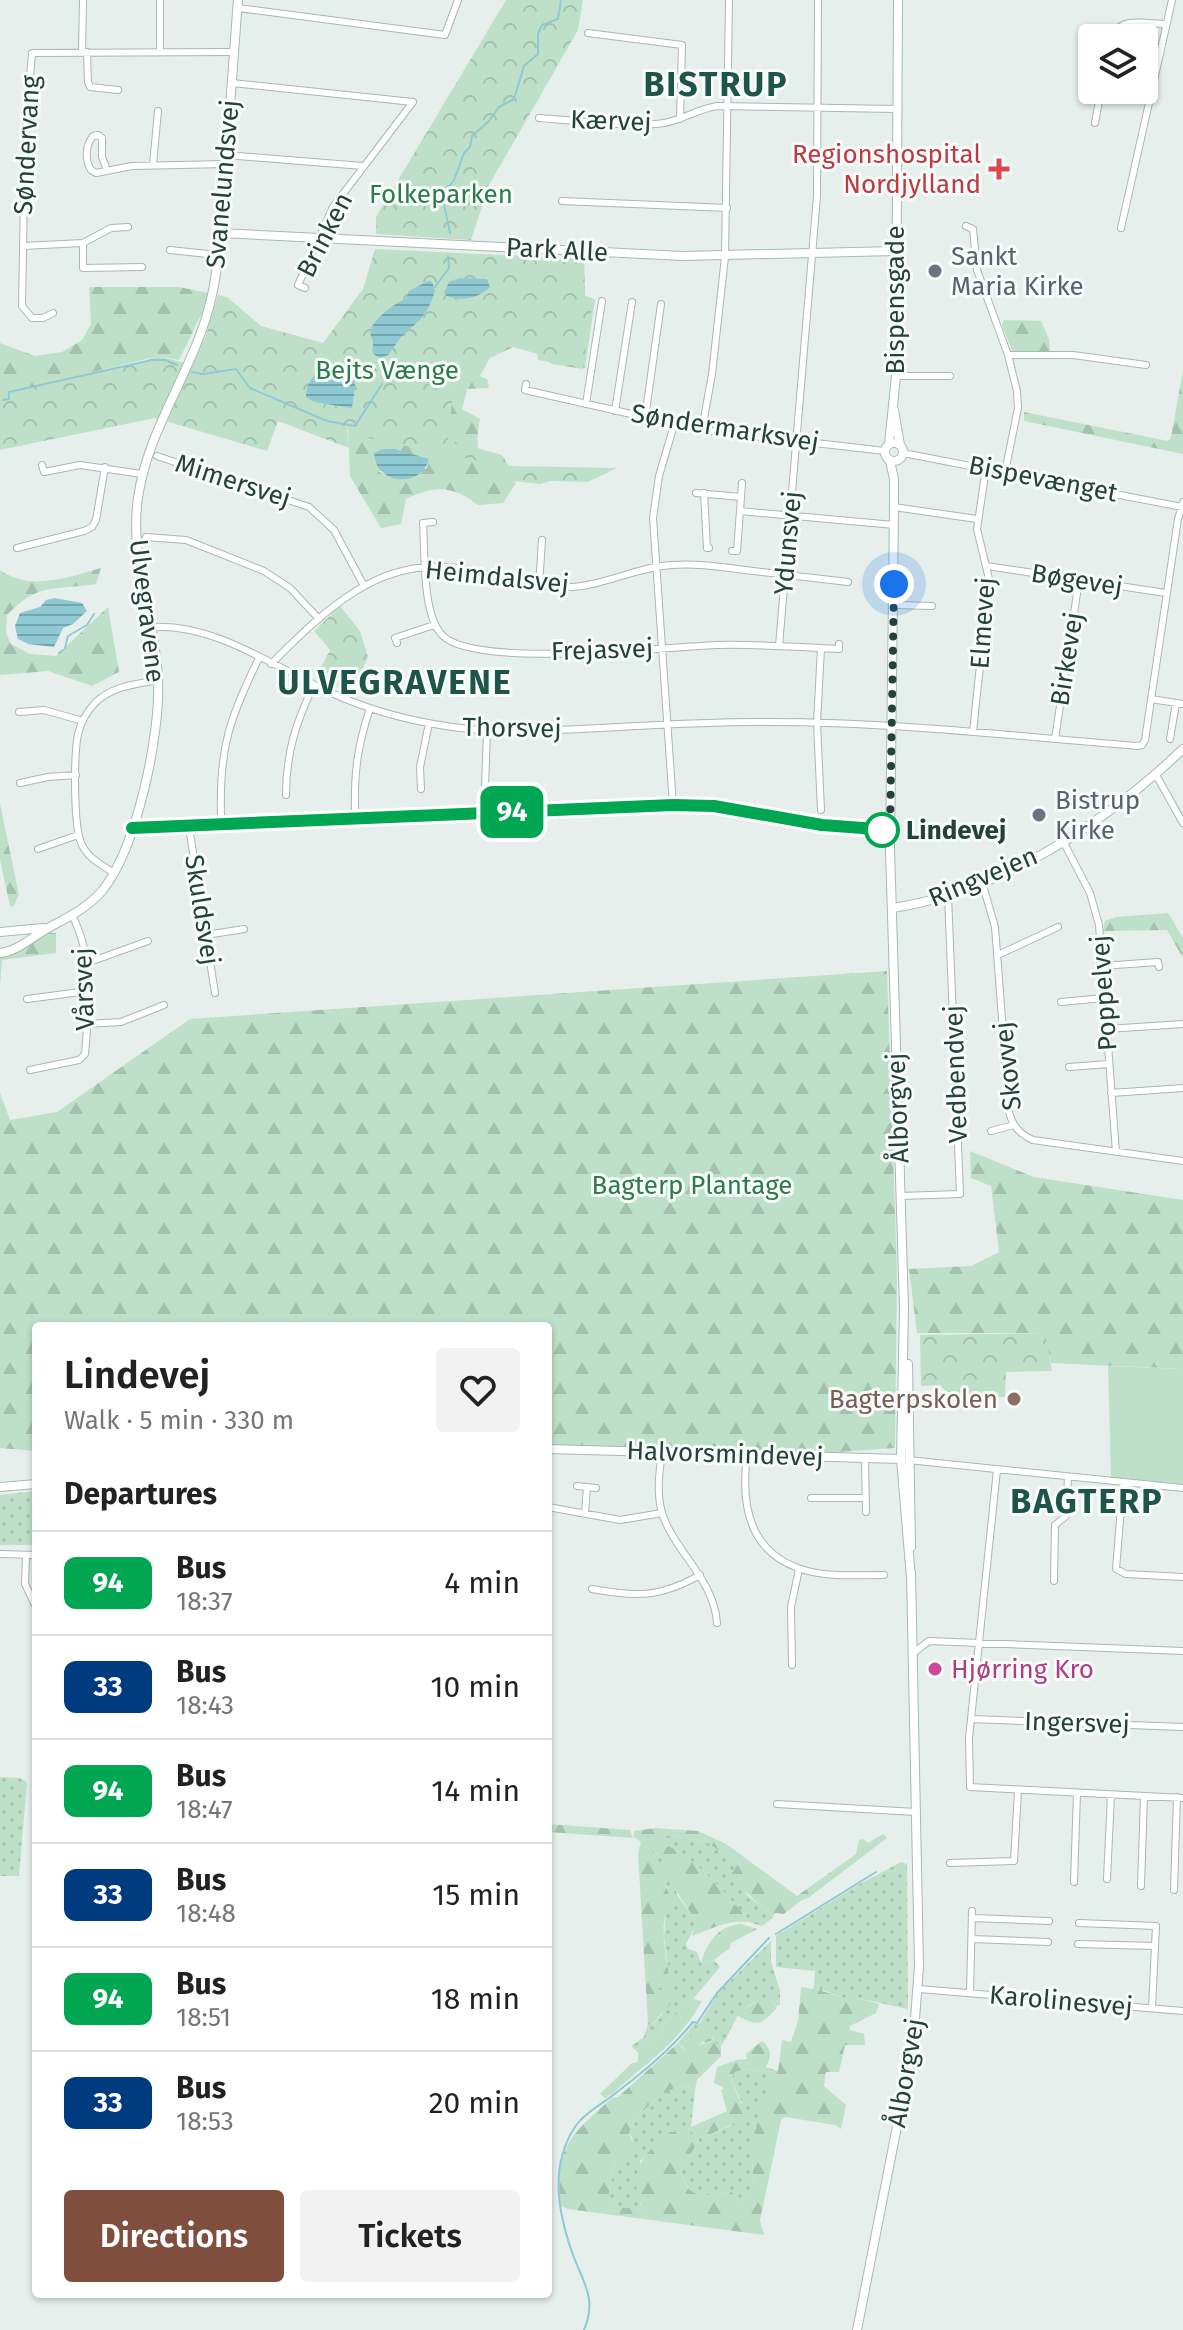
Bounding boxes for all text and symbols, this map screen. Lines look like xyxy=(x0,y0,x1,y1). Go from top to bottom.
map controls xyxy=(1078,24,1158,104)
button: layers xyxy=(1078,24,1158,104)
district label: BISTRUP xyxy=(643,64,789,105)
street label: Søndervang xyxy=(8,74,46,216)
street label: Svanelundsvej xyxy=(200,98,246,270)
street label: Kærvej xyxy=(570,104,652,138)
place label: Regionshospital Nordjylland xyxy=(792,139,981,200)
marker: Regionshospital Nordjylland xyxy=(988,158,1010,180)
park label: Folkeparken xyxy=(369,179,513,210)
street label: Brinken xyxy=(291,187,359,283)
street label: Bispensgade xyxy=(880,225,911,375)
street label: Park Alle xyxy=(505,232,609,268)
place label: Sankt Maria Kirke xyxy=(951,241,1084,302)
marker: Sankt Maria Kirke xyxy=(926,262,944,280)
park label: Bejts Vænge xyxy=(315,355,459,386)
street label: Søndermarksvej xyxy=(629,398,821,458)
street label: Mimersvej xyxy=(171,448,295,514)
street label: Bispevænget xyxy=(966,449,1121,509)
street label: Ydunsvej xyxy=(768,490,808,596)
street label: Ulvegravene xyxy=(123,538,171,684)
street label: Heimdalsvej xyxy=(424,554,570,600)
street label: Bøgevej xyxy=(1029,557,1125,603)
your location xyxy=(874,564,914,604)
street label: Elmevej xyxy=(964,576,1002,670)
street label: Birkevej xyxy=(1044,610,1090,708)
street label: Frejasvej xyxy=(550,633,654,667)
district label: ULVEGRAVENE xyxy=(277,662,513,703)
street label: Thorsvej xyxy=(462,712,562,744)
place label: Bistrup Kirke xyxy=(1055,785,1140,846)
line badge: 94 xyxy=(476,786,548,838)
text: 94 xyxy=(496,795,528,828)
marker: Bistrup Kirke xyxy=(1030,806,1048,824)
marker: Lindevej xyxy=(865,813,899,847)
place label: Lindevej xyxy=(906,815,1006,846)
street label: Ringvejen xyxy=(924,840,1042,914)
street label: Skuldsvej xyxy=(178,853,226,967)
street label: Poppelvej xyxy=(1084,934,1124,1052)
street label: Vårsvej xyxy=(67,947,101,1031)
street label: Vedbendvej xyxy=(938,1004,974,1144)
street label: Skovvej xyxy=(988,1020,1028,1112)
street label: Ålborgvej xyxy=(879,1052,915,1164)
park label: Bagterp Plantage xyxy=(592,1170,792,1201)
button: heart xyxy=(436,1348,520,1432)
text: Lindevej xyxy=(64,1352,210,1398)
place label: Bagterpskolen xyxy=(829,1384,998,1415)
marker: Bagterpskolen xyxy=(1005,1390,1023,1408)
text: Walk · 5 min · 330 m xyxy=(64,1405,294,1436)
street label: Halvorsmindevej xyxy=(626,1435,824,1473)
text: Departures xyxy=(64,1476,217,1512)
district label: BAGTERP xyxy=(1010,1481,1164,1522)
text: Bus xyxy=(176,1550,226,1586)
text: 4 min xyxy=(444,1565,520,1601)
text: 94 xyxy=(92,1566,124,1599)
text: 18:37 xyxy=(176,1586,232,1617)
text: Bus xyxy=(176,1654,226,1690)
place label: Hjørring Kro xyxy=(951,1654,1094,1685)
marker: Hjørring Kro xyxy=(926,1660,944,1678)
text: 10 min xyxy=(431,1669,520,1705)
text: 33 xyxy=(93,1670,123,1703)
text: 18:43 xyxy=(176,1690,234,1721)
street label: Ingersvej xyxy=(1024,1706,1130,1740)
text: Bus xyxy=(176,1758,226,1794)
text: 14 min xyxy=(431,1773,520,1809)
text: 94 xyxy=(92,1774,124,1807)
text: 18:47 xyxy=(176,1794,232,1825)
text: Bus xyxy=(176,1862,226,1898)
text: 15 min xyxy=(432,1877,520,1913)
text: 33 xyxy=(93,1878,123,1911)
text: 18:48 xyxy=(176,1898,236,1929)
text: Bus xyxy=(176,1966,226,2002)
street label: Karolinesvej xyxy=(988,1979,1134,2023)
text: 18 min xyxy=(431,1981,520,2017)
text: 94 xyxy=(92,1982,124,2015)
text: 18:51 xyxy=(176,2002,231,2033)
street label: Ålborgvej xyxy=(879,2016,931,2130)
text: Bus xyxy=(176,2070,226,2106)
text: 20 min xyxy=(429,2085,520,2121)
text: 33 xyxy=(93,2086,123,2119)
text: 18:53 xyxy=(176,2106,234,2137)
button: Directions xyxy=(64,2190,284,2282)
button: Tickets xyxy=(300,2190,520,2282)

